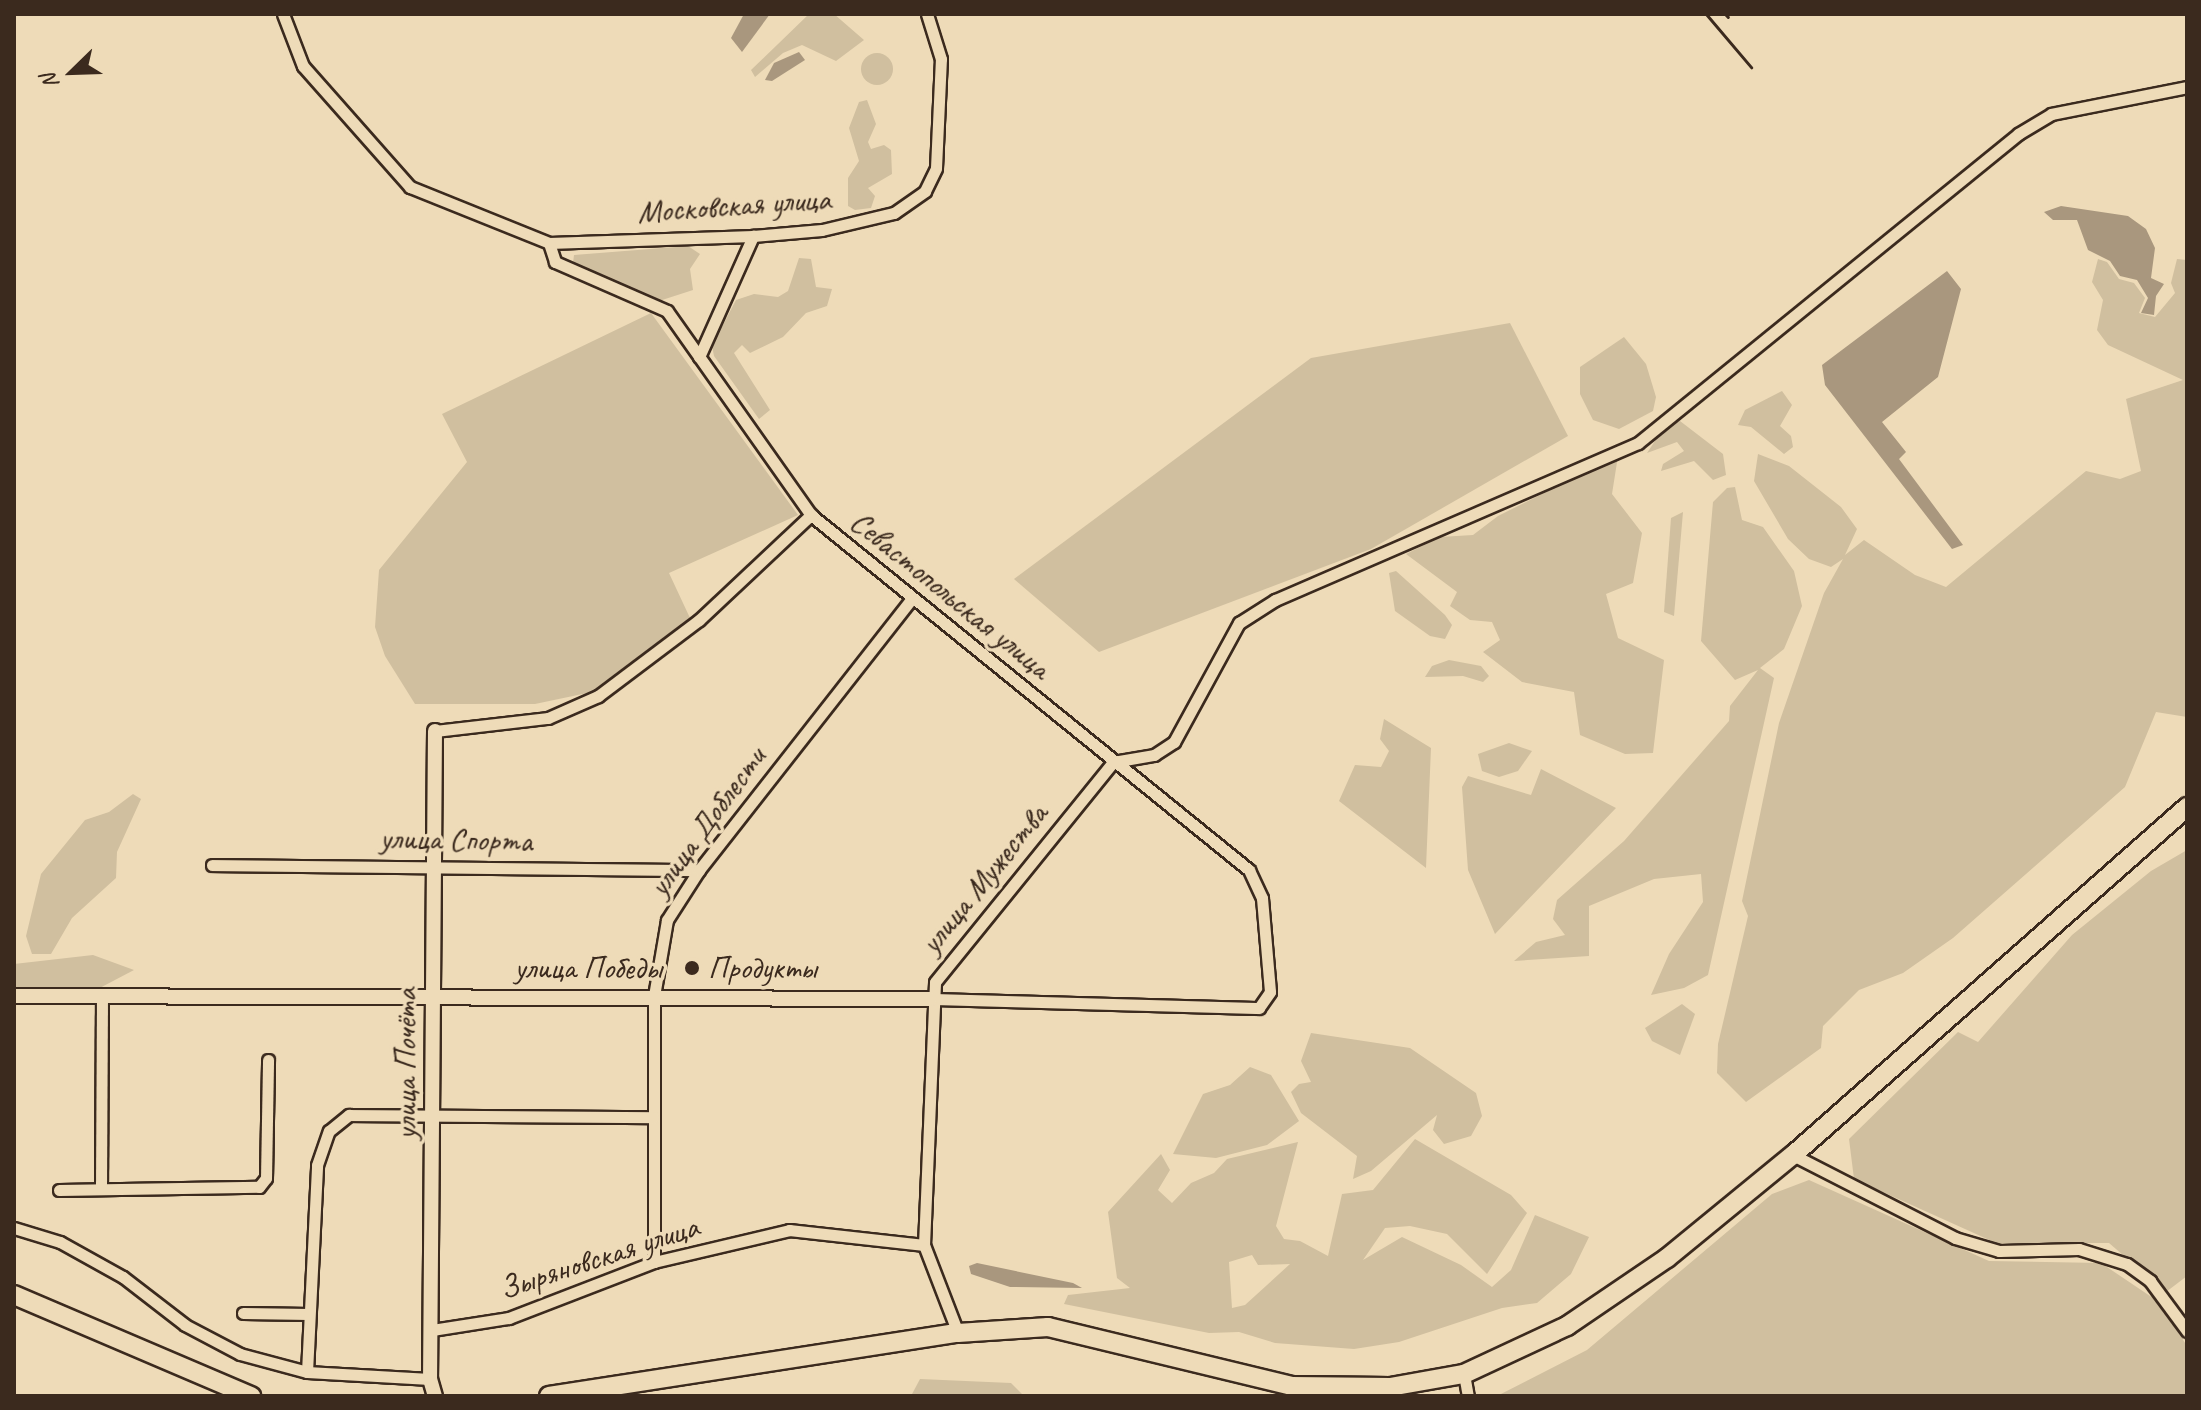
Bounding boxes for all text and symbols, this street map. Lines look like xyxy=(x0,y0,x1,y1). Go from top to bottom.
north arrow xyxy=(32,32,112,112)
text: N xyxy=(34,70,65,93)
street label: Московская улица xyxy=(635,180,833,232)
street label: Севастопольская улица xyxy=(842,503,1058,687)
street label: улица Доблести xyxy=(641,741,773,903)
street label: улица Мужества xyxy=(912,796,1056,962)
street label: улица Спорта xyxy=(380,819,532,861)
street label: улица Победы xyxy=(514,949,662,987)
place label: Продукты xyxy=(708,949,817,987)
marker: Продукты xyxy=(683,959,701,977)
street label: улица Почёта xyxy=(387,988,425,1140)
street label: Зыряновская улица xyxy=(494,1207,704,1309)

